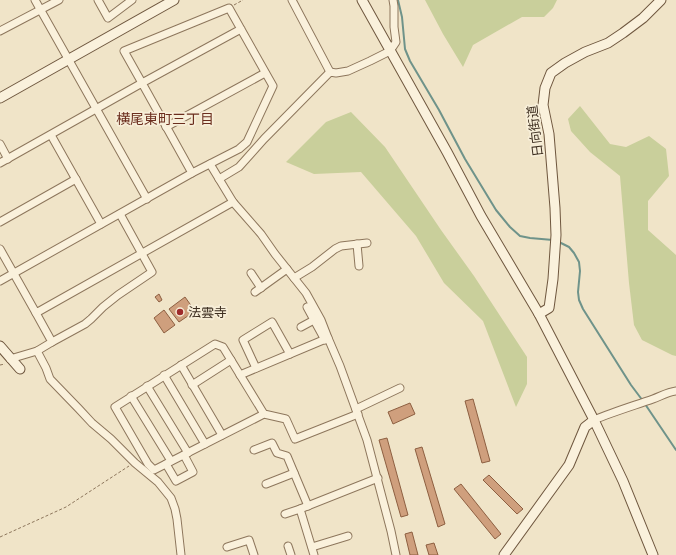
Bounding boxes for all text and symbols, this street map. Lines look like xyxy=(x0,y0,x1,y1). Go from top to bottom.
street label: 日向街道 xyxy=(524,104,546,158)
district label: 横尾東町三丁目 xyxy=(116,111,214,127)
place label: 法雲寺 xyxy=(188,305,227,320)
marker: 法雲寺 xyxy=(175,307,185,317)

